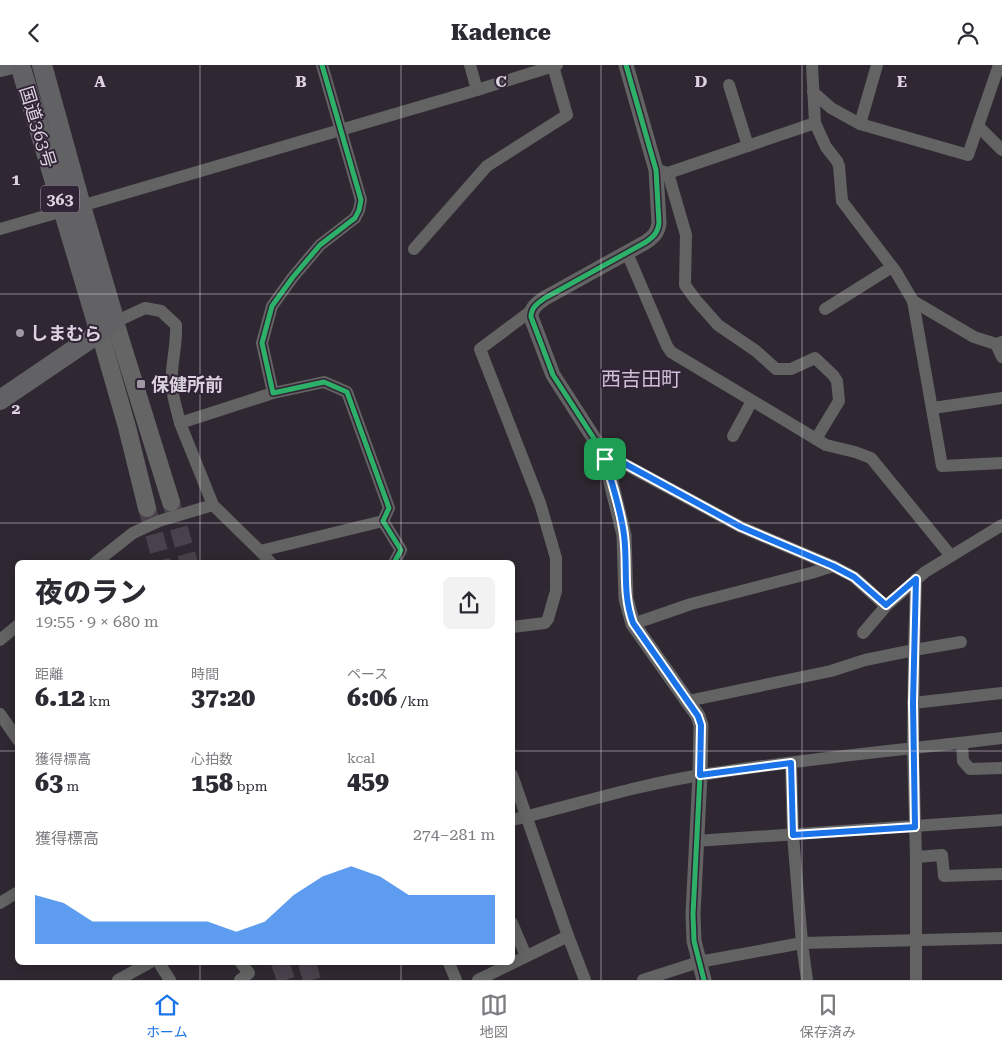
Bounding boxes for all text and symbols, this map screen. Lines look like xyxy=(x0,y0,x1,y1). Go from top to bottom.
icon: back xyxy=(20,19,48,47)
icon: person xyxy=(954,19,982,47)
text: Kadence xyxy=(451,20,551,45)
text: A xyxy=(94,72,106,91)
text: B xyxy=(295,72,307,91)
text: C xyxy=(495,72,507,91)
text: D xyxy=(695,72,708,91)
text: E xyxy=(897,72,907,91)
street label: 国道363号 xyxy=(16,84,60,170)
text: 1 xyxy=(12,170,21,189)
road number: 363 xyxy=(41,185,79,213)
place label: しまむら xyxy=(30,323,102,344)
marker: しまむら xyxy=(14,327,26,339)
district label: 西吉田町 xyxy=(601,367,681,391)
place label: 保健所前 xyxy=(151,374,223,395)
marker: 保健所前 xyxy=(135,378,147,390)
text: 2 xyxy=(12,399,21,418)
pin xyxy=(584,438,626,480)
icon: arrive xyxy=(591,445,619,473)
text: 夜のラン xyxy=(35,576,147,609)
button: share xyxy=(443,577,495,629)
text: 19:55 · 9 × 680 m xyxy=(35,612,159,631)
text: 距離 xyxy=(35,666,63,682)
text: 時間 xyxy=(191,666,219,682)
text: ペース xyxy=(347,666,388,682)
text: 6.12 xyxy=(35,683,85,712)
text: 37:20 xyxy=(191,683,255,712)
text: 6:06 xyxy=(347,683,397,712)
text: km xyxy=(85,693,111,709)
text: /km xyxy=(397,693,429,709)
text: kcal xyxy=(347,750,375,766)
text: 獲得標高 xyxy=(35,751,91,767)
text: 心拍数 xyxy=(191,751,233,767)
text: 459 xyxy=(347,766,389,795)
text: 63 xyxy=(35,768,63,797)
text: 158 xyxy=(191,768,233,797)
text: m xyxy=(63,778,79,794)
text: bpm xyxy=(233,778,268,794)
text: 274–281 m xyxy=(413,825,495,844)
text: 獲得標高 xyxy=(35,829,99,848)
tab: ホーム xyxy=(146,991,188,1041)
tab: 地図 xyxy=(480,991,508,1041)
tab: 保存済み xyxy=(800,991,856,1041)

